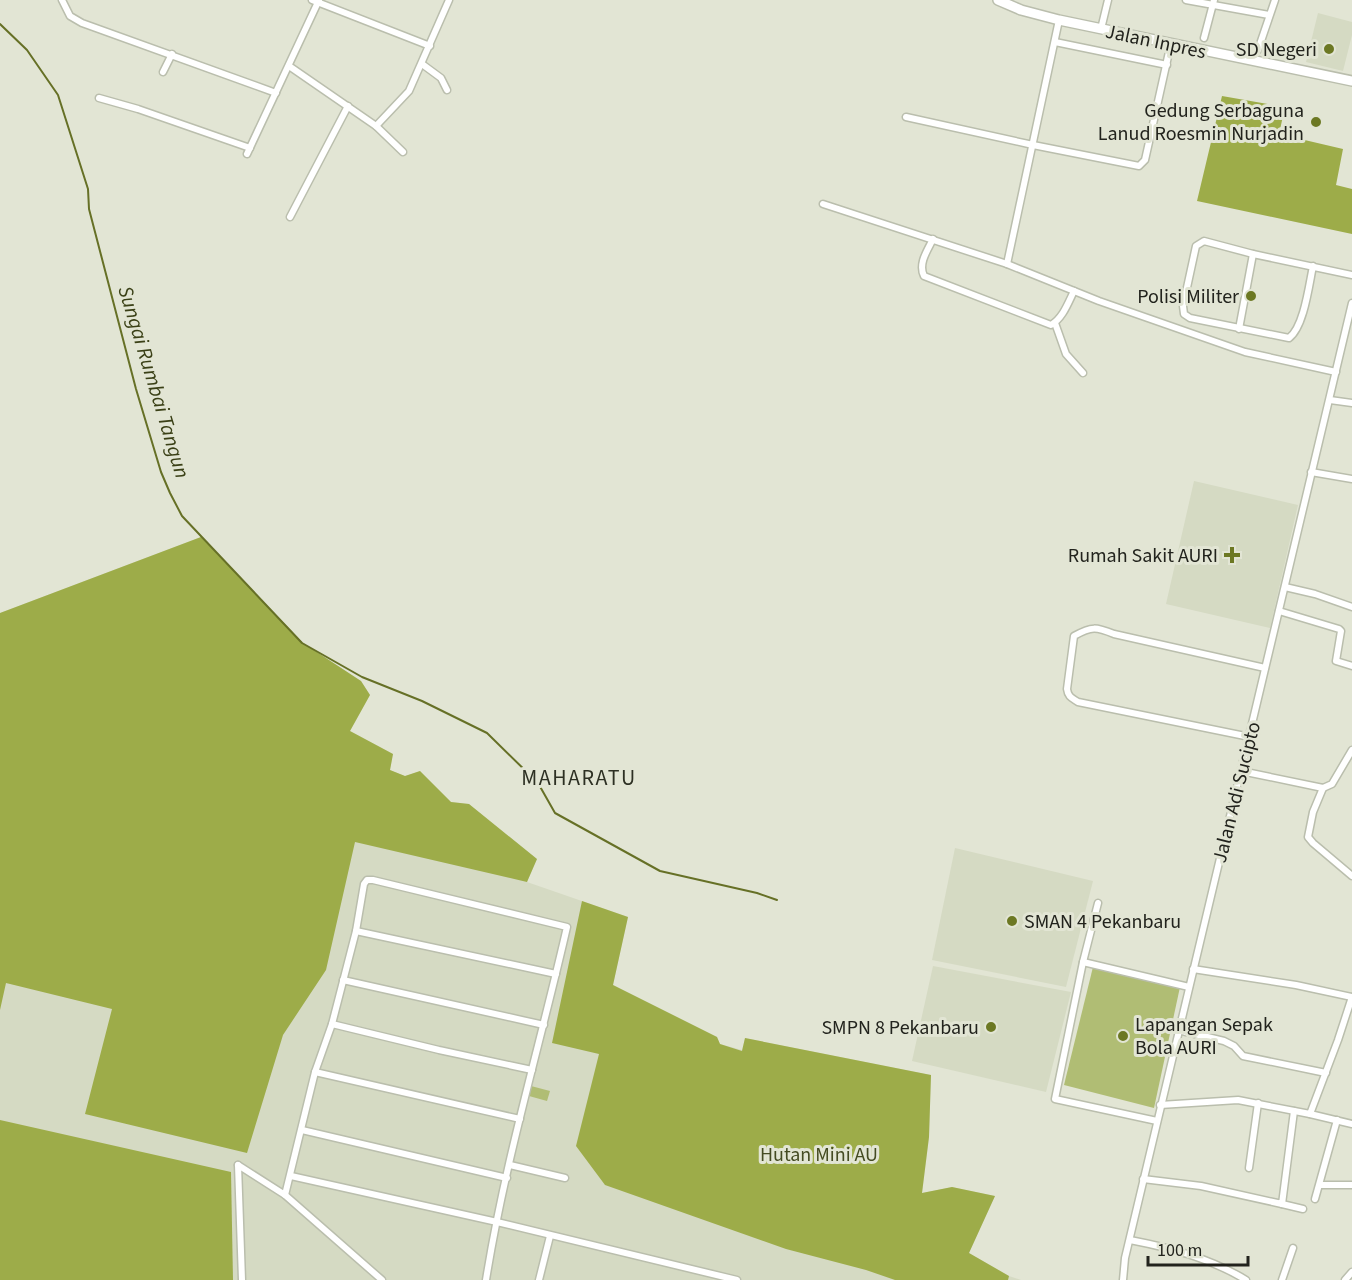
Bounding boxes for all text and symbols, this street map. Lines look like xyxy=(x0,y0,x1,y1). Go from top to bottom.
street label: Jalan Inpres xyxy=(1103,18,1209,66)
place label: SD Negeri xyxy=(1236,36,1317,64)
marker: SD Negeri xyxy=(1322,42,1336,56)
place label: Gedung Serbaguna Lanud Roesmin Nurjadin xyxy=(1098,97,1304,148)
marker: Gedung Serbaguna Lanud Roesmin Nurjadin xyxy=(1309,115,1323,129)
water label: Sungai Rumbai Tangun xyxy=(110,282,198,482)
place label: Polisi Militer xyxy=(1137,283,1239,311)
marker: Polisi Militer xyxy=(1244,289,1258,303)
place label: Rumah Sakit AURI xyxy=(1068,542,1218,570)
marker: Rumah Sakit AURI xyxy=(1223,546,1241,564)
street label: Jalan Adi Sucipto xyxy=(1206,719,1268,866)
district label: MAHARATU xyxy=(521,762,637,794)
place label: SMAN 4 Pekanbaru xyxy=(1024,908,1181,936)
marker: SMAN 4 Pekanbaru xyxy=(1005,914,1019,928)
place label: Lapangan Sepak Bola AURI xyxy=(1135,1011,1273,1062)
place label: SMPN 8 Pekanbaru xyxy=(821,1014,979,1042)
marker: SMPN 8 Pekanbaru xyxy=(984,1020,998,1034)
marker: Lapangan Sepak Bola AURI xyxy=(1116,1029,1130,1043)
park label: Hutan Mini AU xyxy=(760,1141,878,1169)
scale bar xyxy=(1148,1229,1248,1267)
text: 100 m xyxy=(1157,1238,1202,1263)

